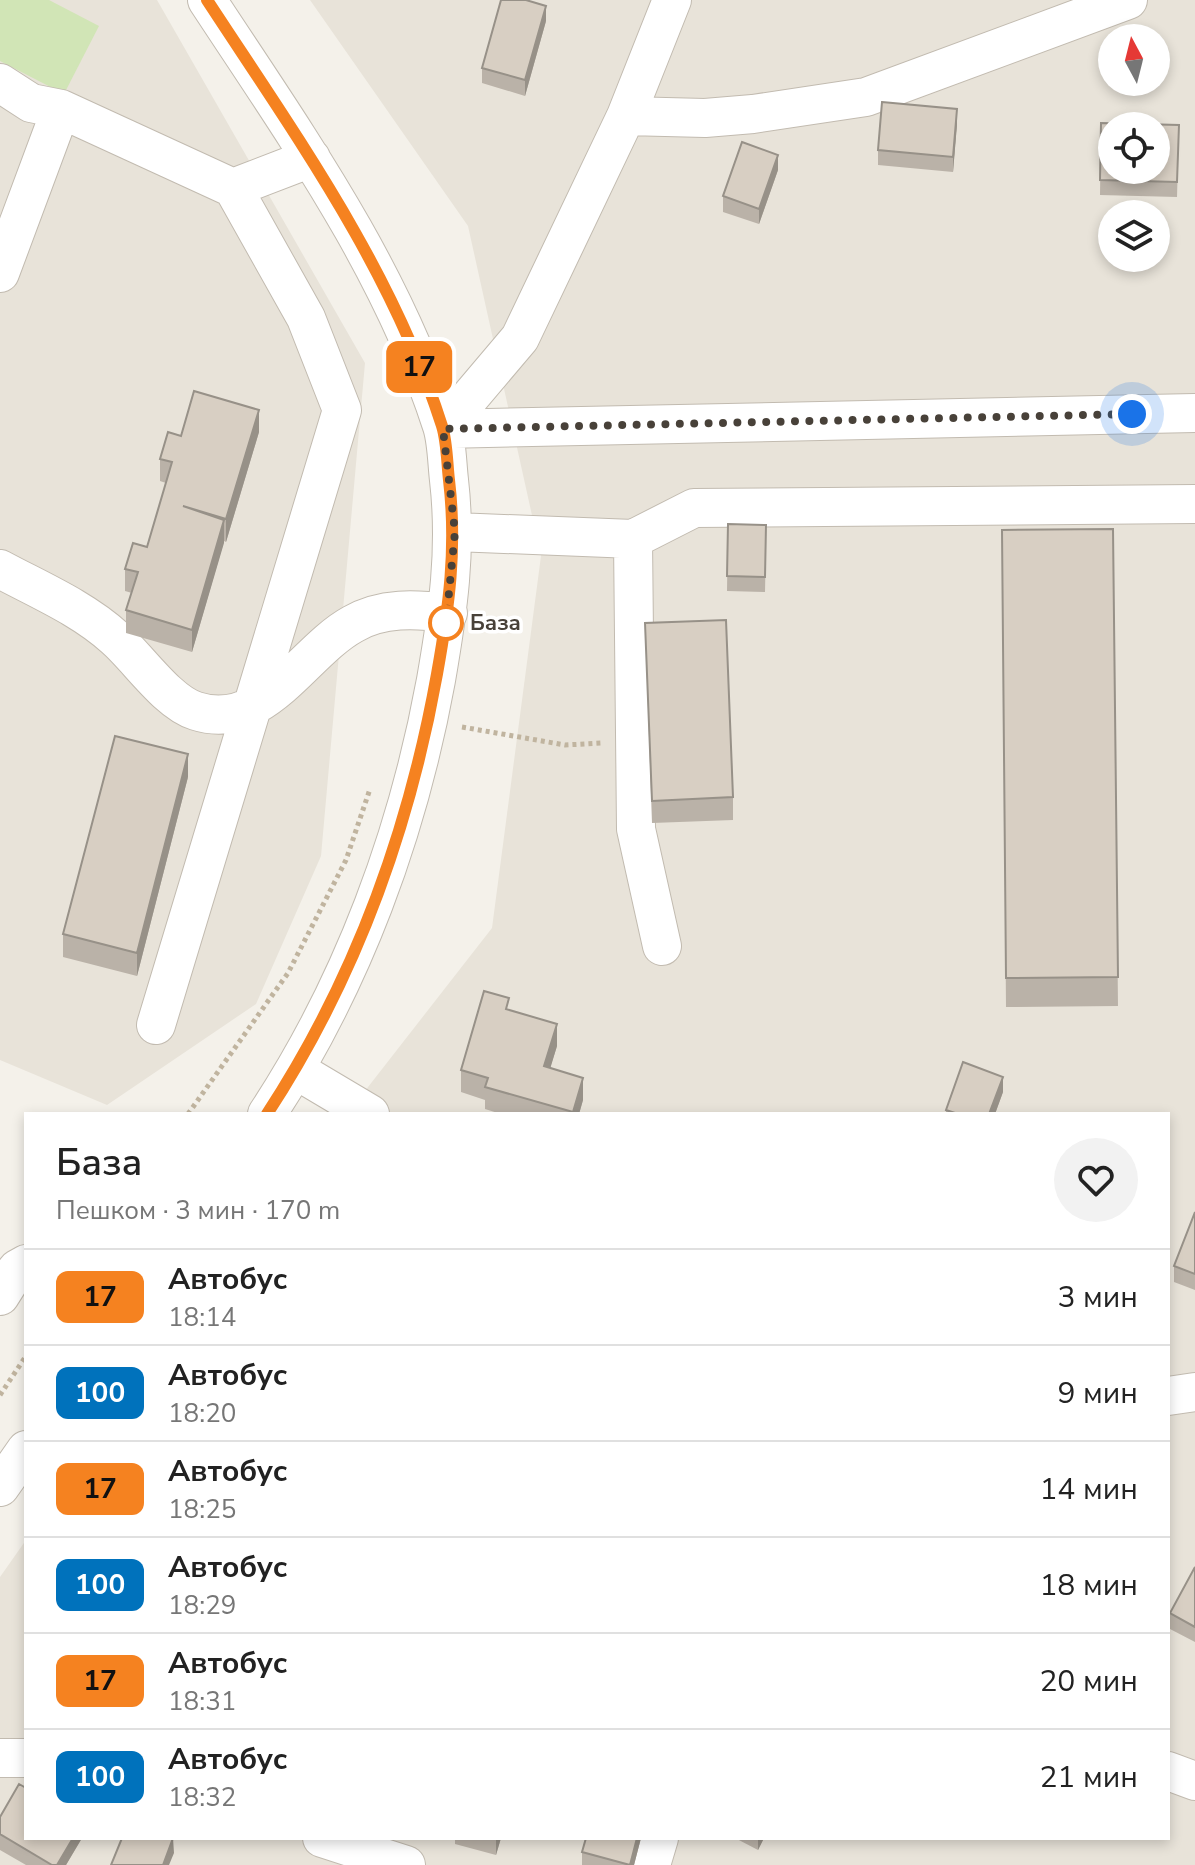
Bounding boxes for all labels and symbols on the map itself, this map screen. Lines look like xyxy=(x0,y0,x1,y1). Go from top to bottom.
north arrow xyxy=(1098,24,1170,96)
line badge: 17 xyxy=(383,341,455,393)
your location xyxy=(1112,394,1152,434)
marker: База xyxy=(429,606,463,640)
place label: База xyxy=(470,608,521,638)

